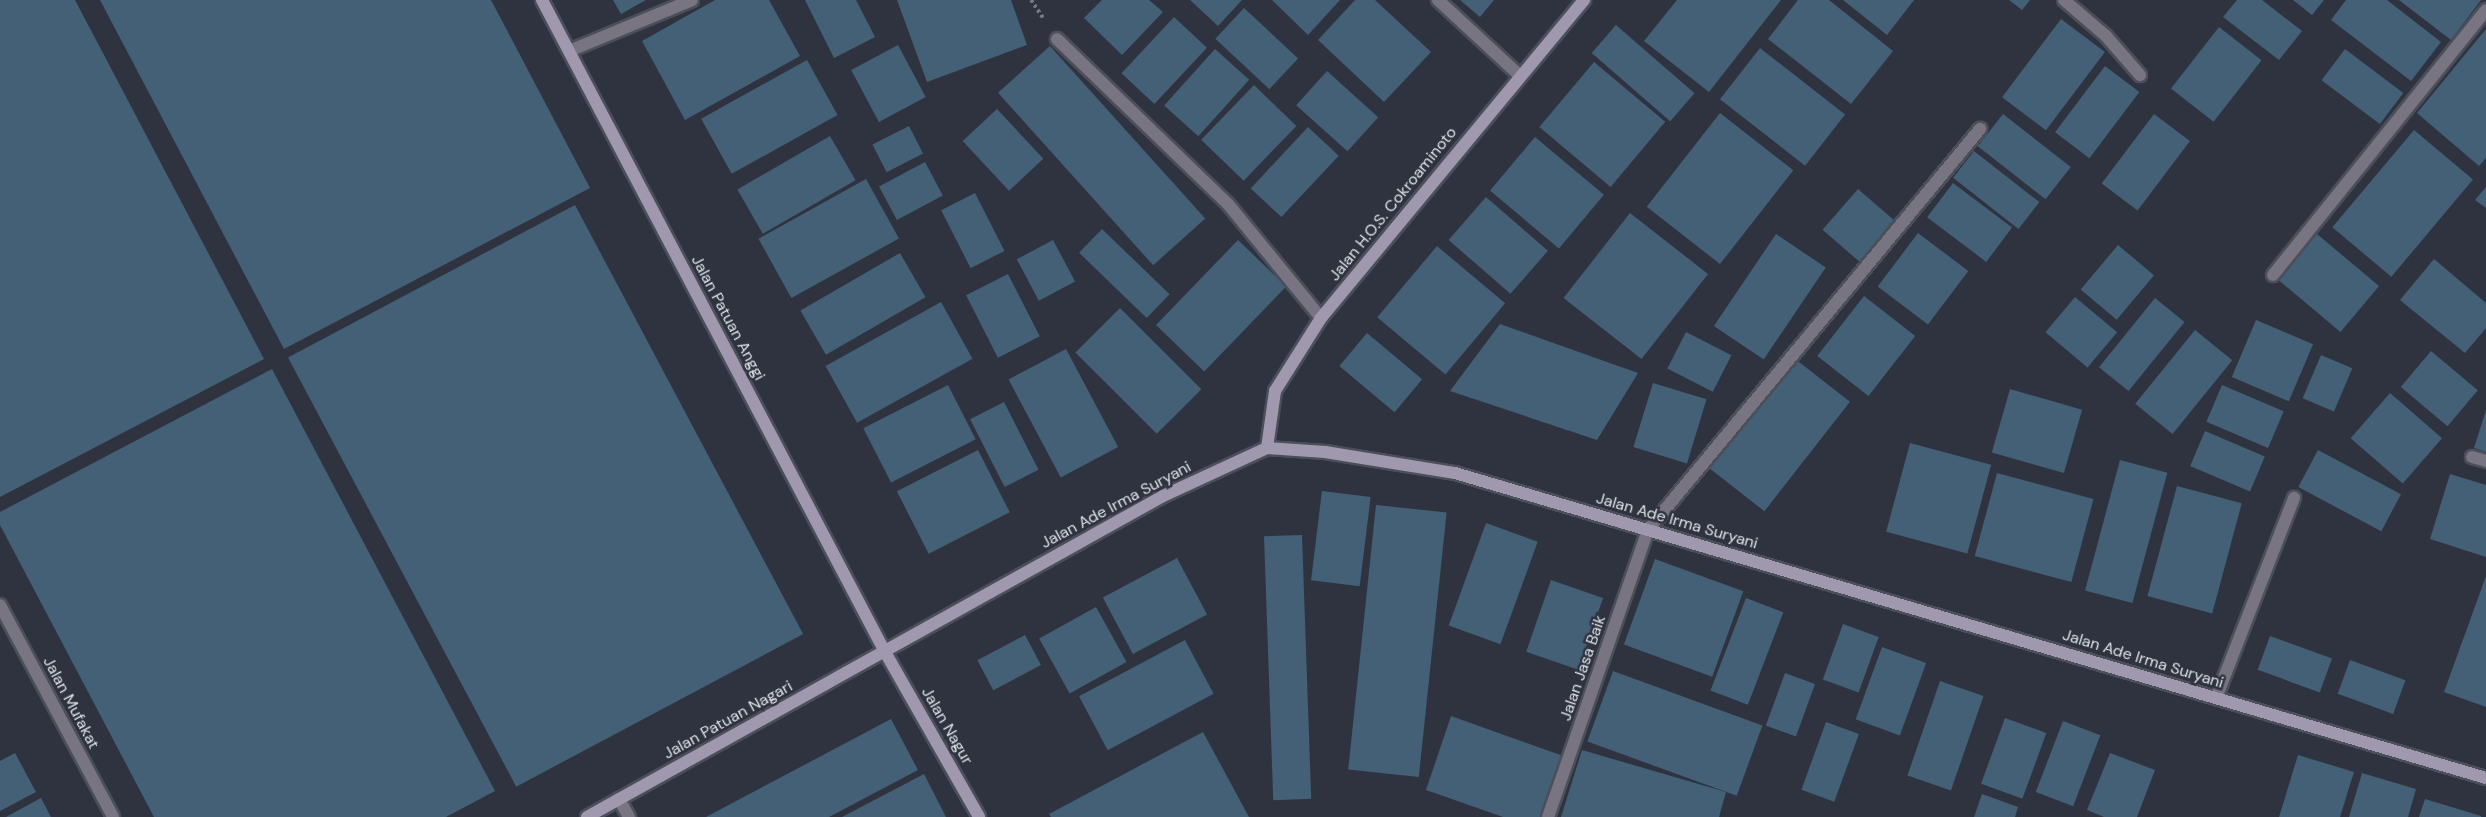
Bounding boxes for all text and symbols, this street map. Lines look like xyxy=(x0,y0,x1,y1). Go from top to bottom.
street label: Jalan H.O.S. Cokroaminoto xyxy=(1325,123,1461,285)
street label: Jalan Patuan Anggi xyxy=(687,252,769,384)
street label: Jalan Ade Irma Suryani xyxy=(1038,457,1194,553)
street label: Jalan Ade Irma Suryani xyxy=(1594,489,1760,553)
street label: Jalan Jasa Baik xyxy=(1556,613,1610,723)
street label: Jalan Ade Irma Suryani xyxy=(2060,625,2226,693)
street label: Jalan Mufakat xyxy=(39,654,103,752)
street label: Jalan Patuan Nagari xyxy=(660,677,796,763)
street label: Jalan Nagur xyxy=(917,684,977,768)

